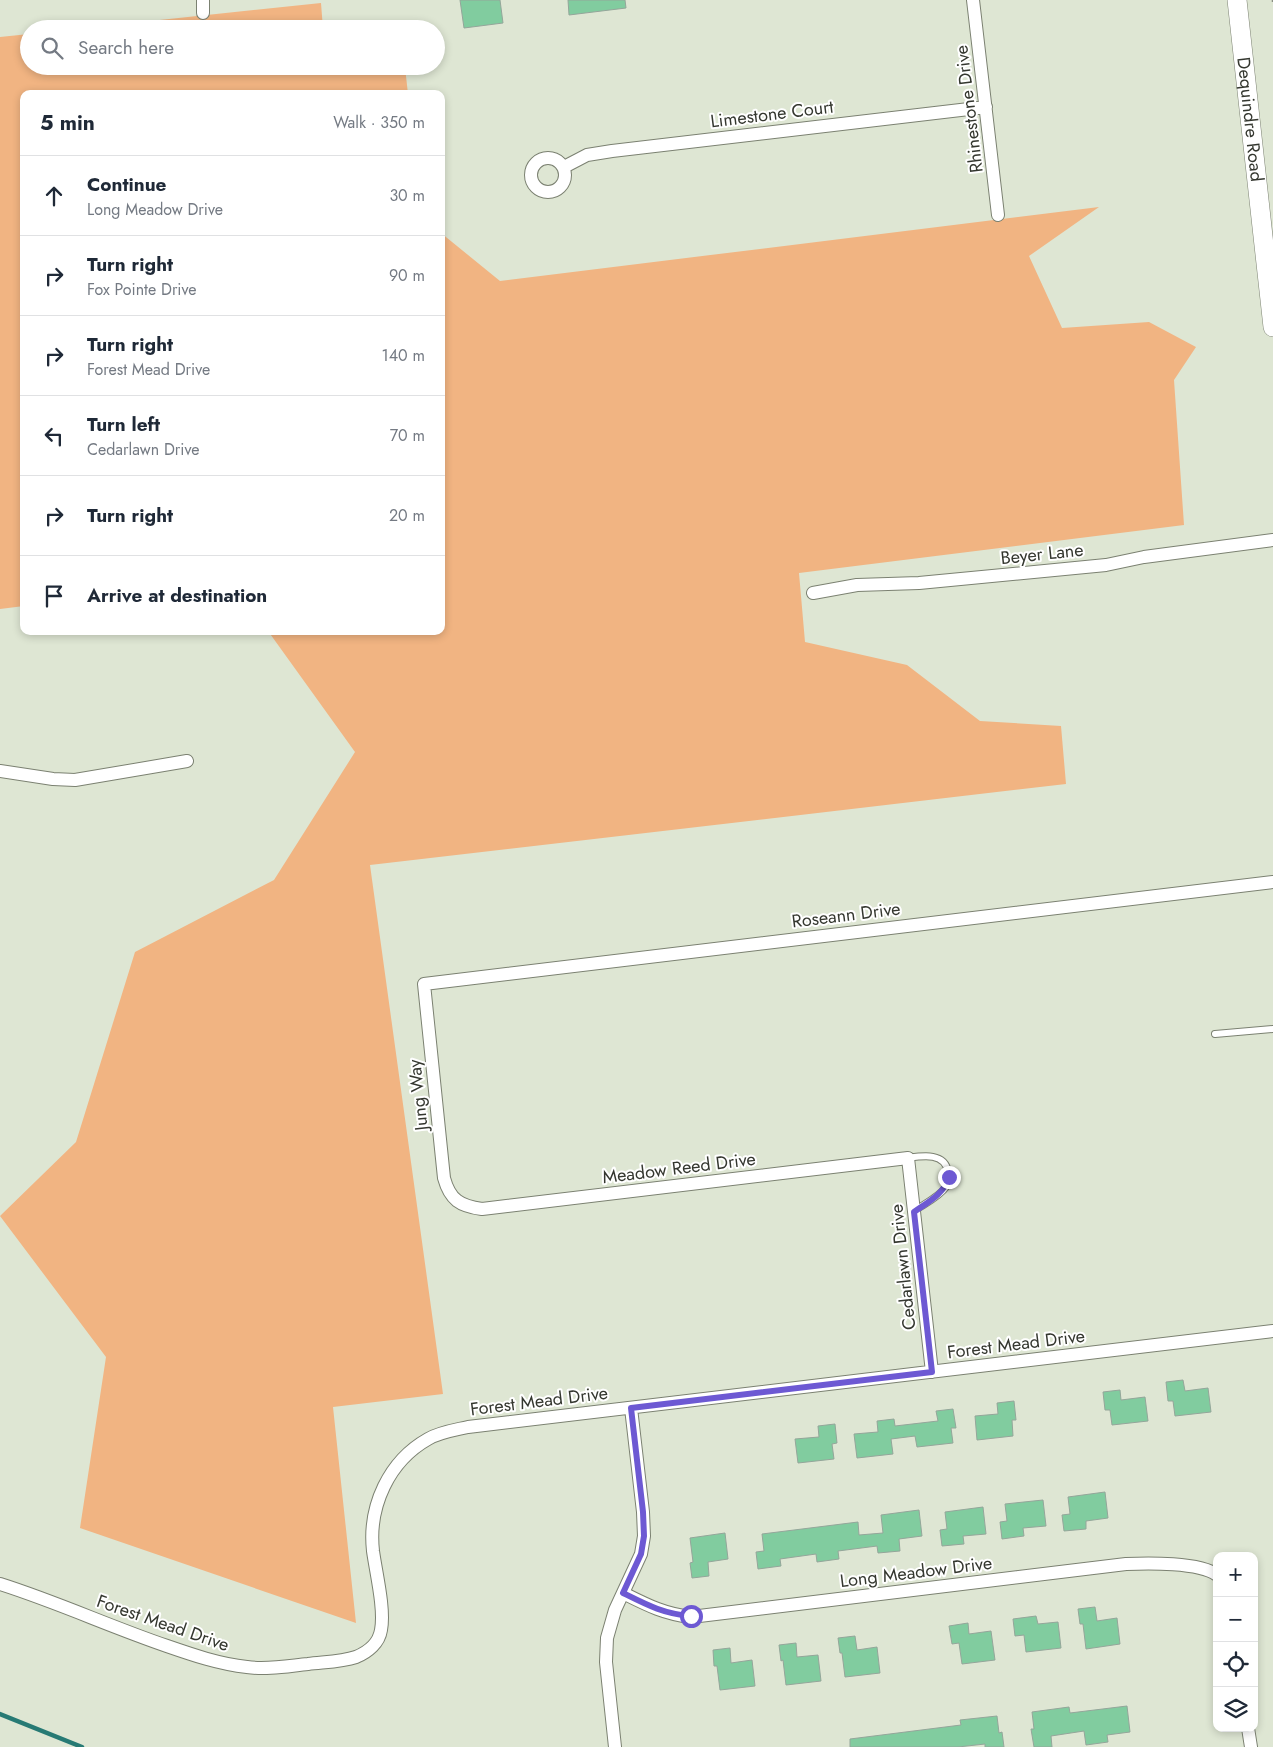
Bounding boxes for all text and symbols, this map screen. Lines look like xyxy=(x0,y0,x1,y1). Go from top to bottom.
search box xyxy=(20,20,445,75)
icon: search xyxy=(38,34,66,62)
text: Search here xyxy=(78,34,174,61)
street label: Rhinestone Drive xyxy=(948,44,990,174)
street label: Dequindre Road xyxy=(1230,56,1270,183)
street label: Limestone Court xyxy=(709,93,836,134)
text: 5 min xyxy=(40,108,95,138)
text: Walk · 350 m xyxy=(333,111,425,134)
text: Continue xyxy=(87,171,166,198)
icon: ahead xyxy=(40,182,68,210)
text: 30 m xyxy=(389,184,425,207)
text: Long Meadow Drive xyxy=(87,198,223,221)
text: Turn right xyxy=(87,251,173,278)
icon: right xyxy=(40,262,68,290)
text: 90 m xyxy=(389,264,425,287)
text: Fox Pointe Drive xyxy=(87,278,197,301)
text: Turn right xyxy=(87,331,173,358)
icon: right xyxy=(40,342,68,370)
text: 140 m xyxy=(382,344,425,367)
text: Forest Mead Drive xyxy=(87,358,210,381)
text: Turn left xyxy=(87,411,160,438)
icon: left xyxy=(40,422,68,450)
text: 70 m xyxy=(390,424,425,447)
text: Cedarlawn Drive xyxy=(87,438,199,461)
icon: right xyxy=(40,502,68,530)
text: Turn right xyxy=(87,502,173,529)
text: 20 m xyxy=(389,504,425,527)
street label: Beyer Lane xyxy=(999,537,1085,571)
icon: arrive xyxy=(40,582,68,610)
text: Arrive at destination xyxy=(87,582,267,609)
street label: Roseann Drive xyxy=(790,895,902,935)
street label: Jung Way xyxy=(401,1058,435,1134)
street label: Meadow Reed Drive xyxy=(601,1146,757,1190)
route end xyxy=(938,1166,961,1189)
street label: Cedarlawn Drive xyxy=(883,1203,923,1331)
street label: Forest Mead Drive xyxy=(946,1323,1086,1365)
street label: Forest Mead Drive xyxy=(469,1380,609,1422)
street label: Long Meadow Drive xyxy=(838,1550,994,1594)
map controls xyxy=(1213,1552,1258,1732)
button: + xyxy=(1213,1552,1258,1597)
street label: Forest Mead Drive xyxy=(93,1588,233,1658)
button: − xyxy=(1213,1597,1258,1642)
route start xyxy=(680,1605,703,1628)
button: locate xyxy=(1213,1642,1258,1687)
button: layers xyxy=(1213,1687,1258,1732)

